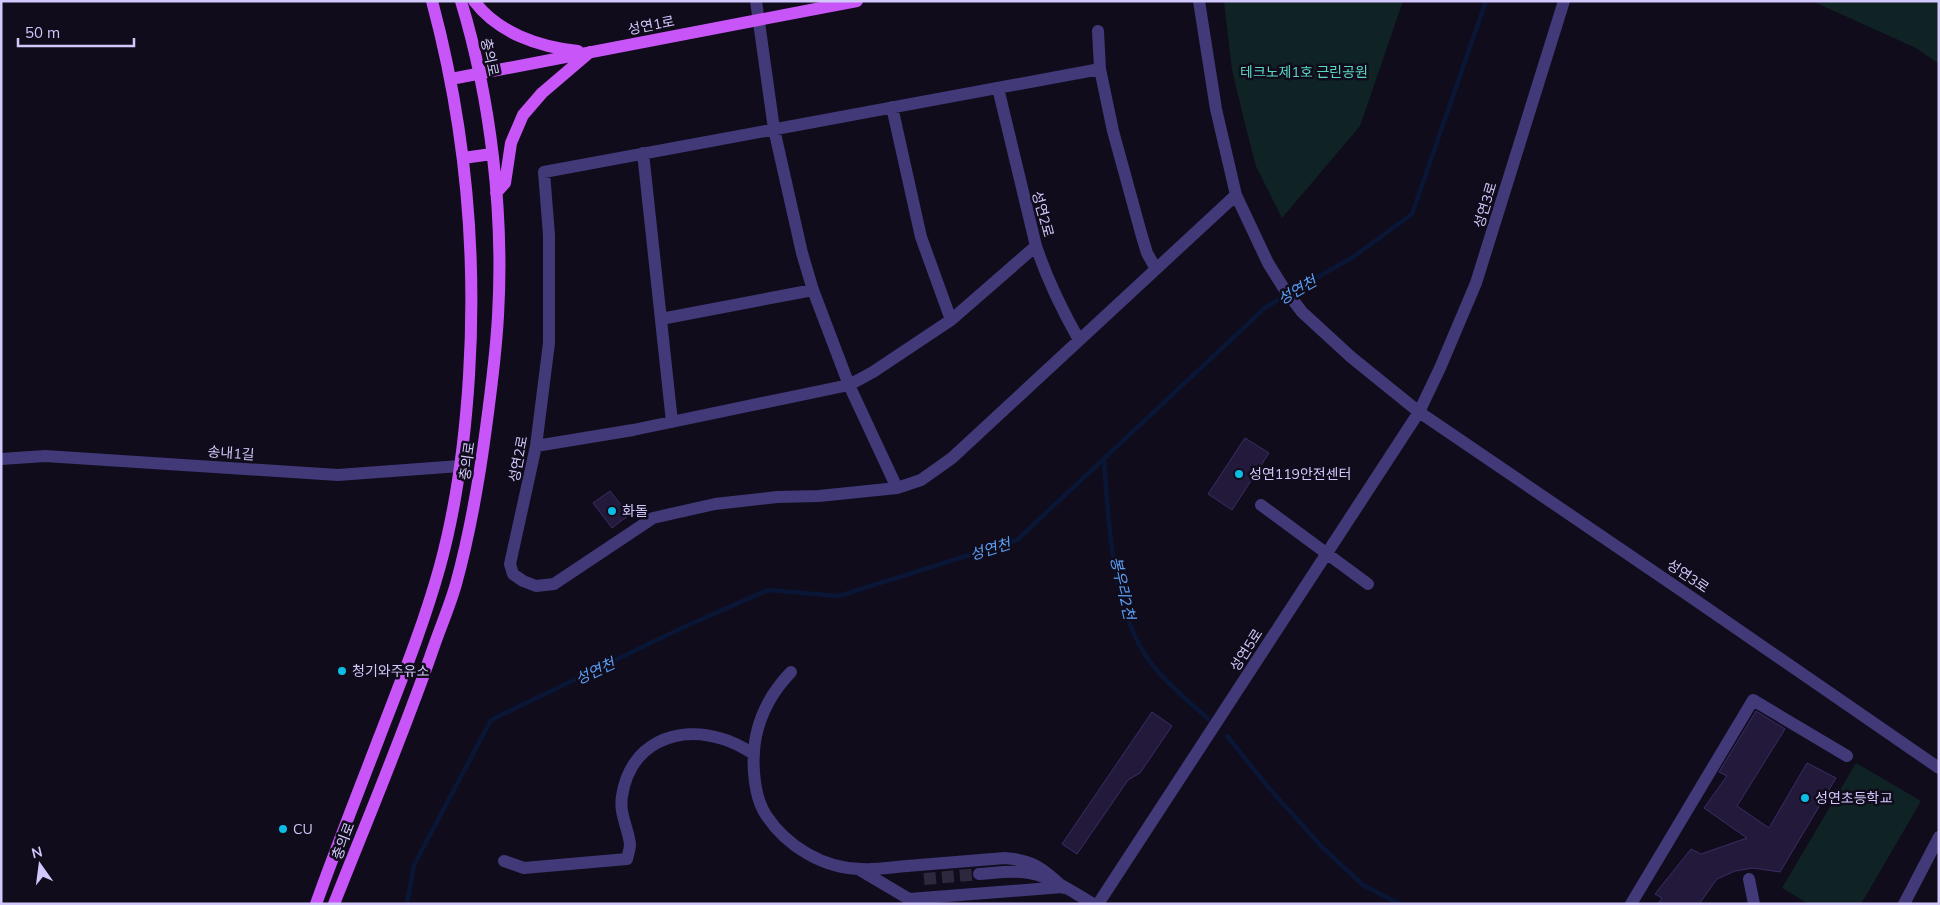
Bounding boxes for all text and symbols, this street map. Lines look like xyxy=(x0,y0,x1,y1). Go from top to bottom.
street label: 성연1로 xyxy=(626,12,676,38)
scale bar xyxy=(18,15,134,47)
text: 50 m xyxy=(25,23,60,42)
street label: 충의로 xyxy=(477,36,503,78)
park label: 테크노제1호 근린공원 xyxy=(1240,63,1368,81)
street label: 성연3로 xyxy=(1470,180,1501,230)
street label: 성연2로 xyxy=(1028,189,1058,239)
water label: 성연천 xyxy=(1274,270,1322,309)
street label: 성연2로 xyxy=(505,434,531,484)
street label: 충의로 xyxy=(455,440,479,481)
street label: 송내1길 xyxy=(207,442,255,464)
place label: 성연119안전센터 xyxy=(1249,465,1351,483)
marker: 성연119안전센터 xyxy=(1233,468,1245,480)
place label: 화돌 xyxy=(622,502,648,520)
marker: 화돌 xyxy=(606,505,618,517)
water label: 성연천 xyxy=(967,533,1015,564)
water label: 봉우리2천 xyxy=(1107,555,1140,624)
street label: 성연3로 xyxy=(1663,555,1713,597)
street label: 성연5로 xyxy=(1226,625,1266,675)
water label: 성연천 xyxy=(572,653,620,688)
place label: 청기와주유소 xyxy=(352,662,429,680)
marker: 청기와주유소 xyxy=(336,665,348,677)
place label: 성연초등학교 xyxy=(1815,789,1892,807)
marker: 성연초등학교 xyxy=(1799,792,1811,804)
place label: CU xyxy=(293,820,313,838)
street label: 충의로 xyxy=(328,820,358,862)
marker: CU xyxy=(277,823,289,835)
north arrow xyxy=(15,840,65,890)
text: N xyxy=(30,842,44,862)

